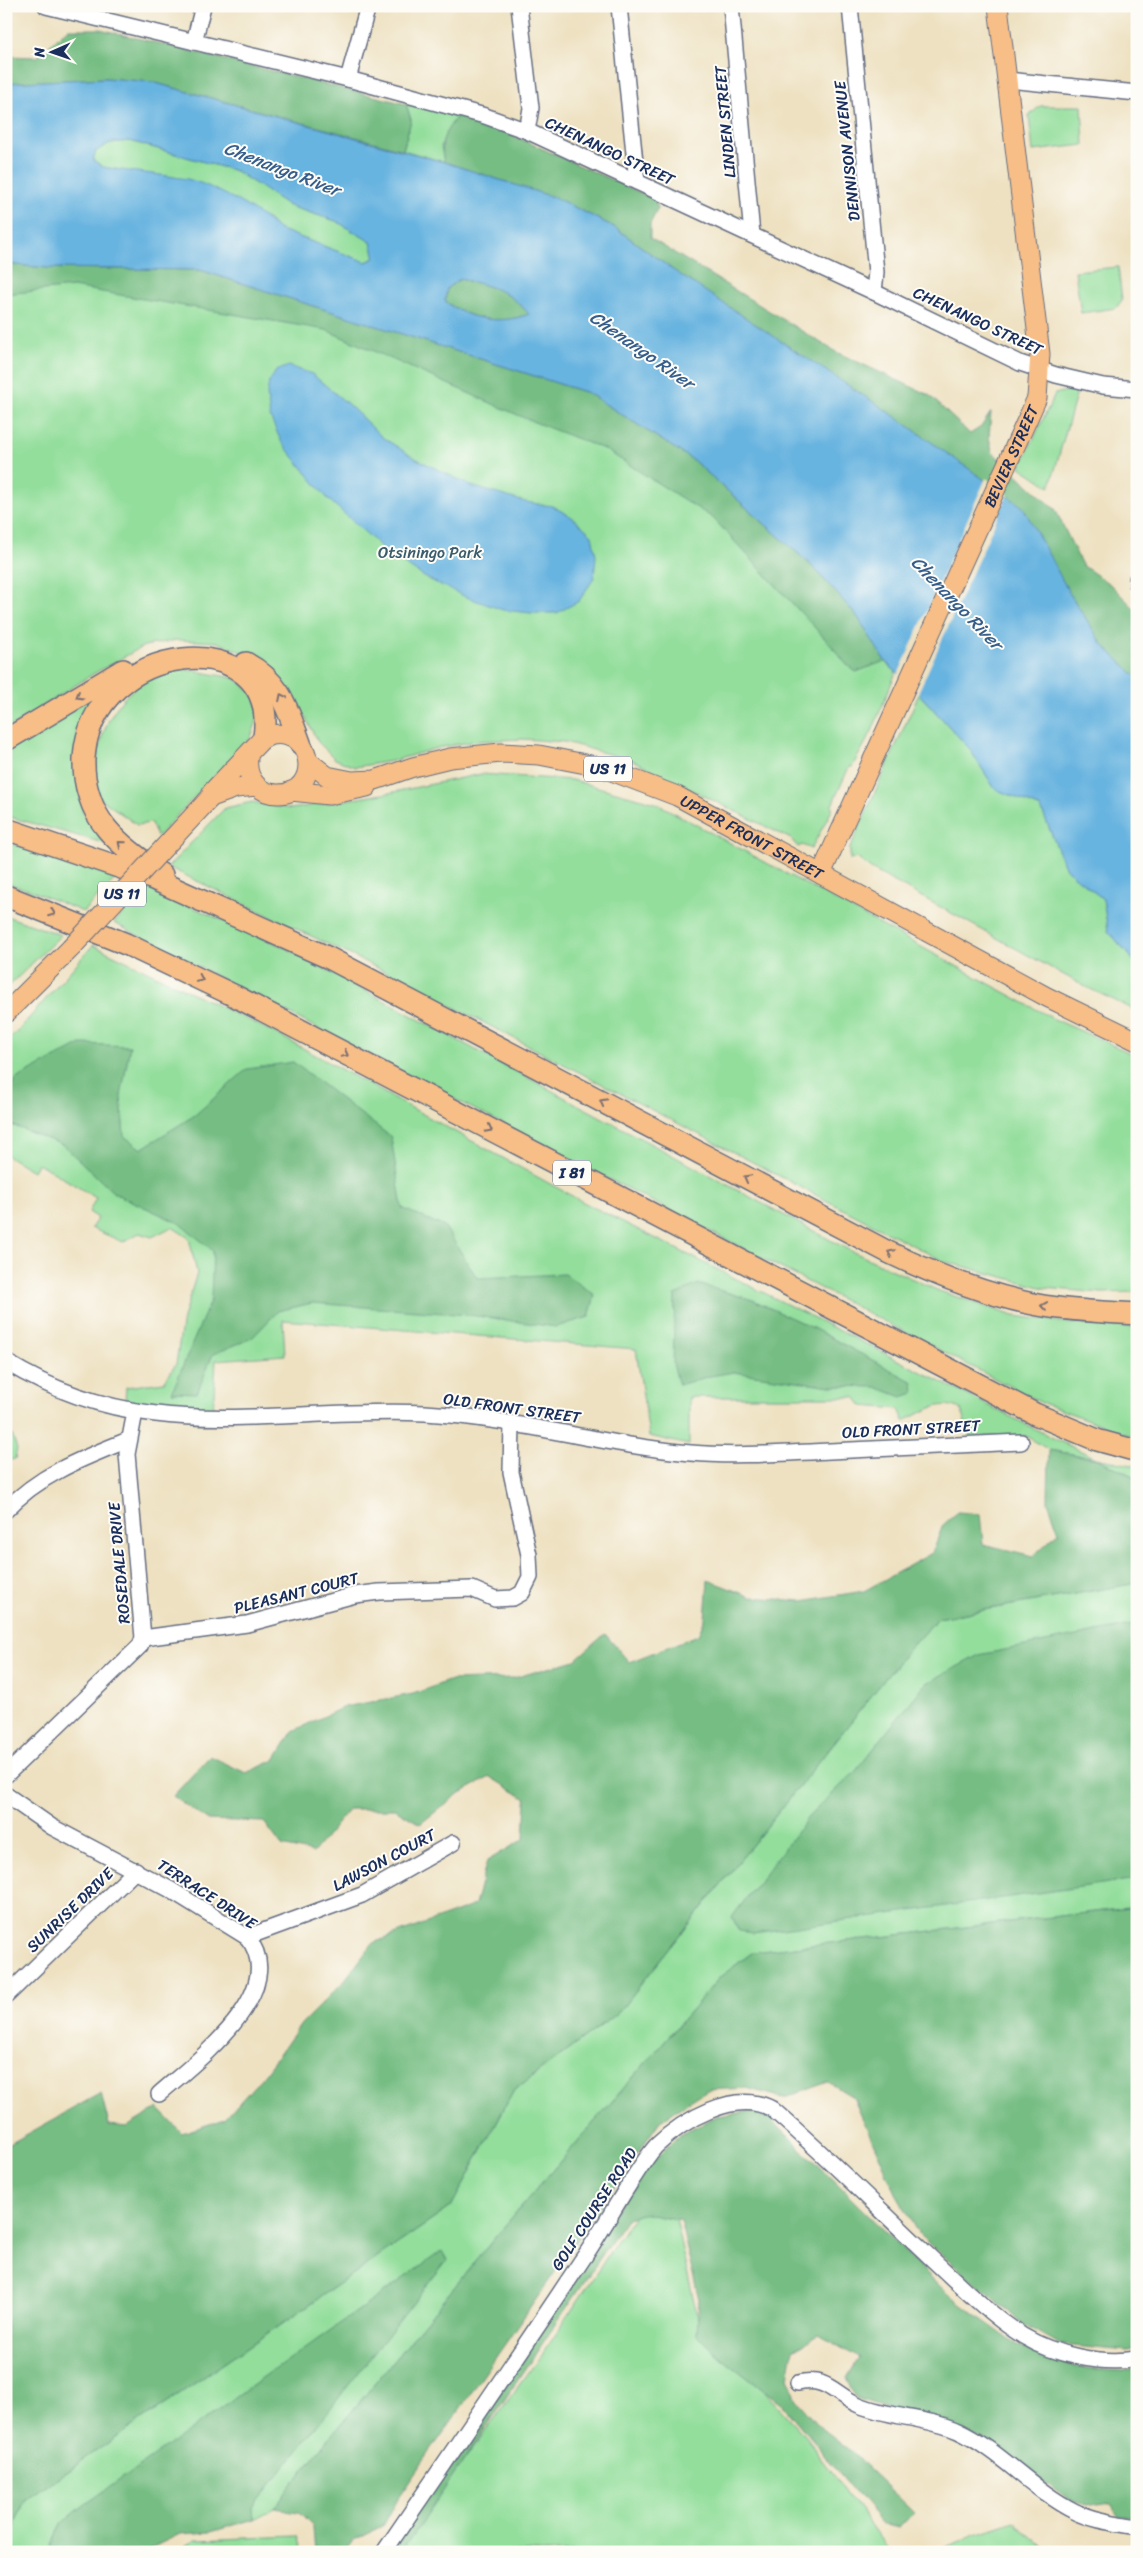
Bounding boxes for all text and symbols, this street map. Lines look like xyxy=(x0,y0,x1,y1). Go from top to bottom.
north arrow xyxy=(28,28,78,78)
text: N xyxy=(27,47,52,59)
street label: LINDEN STREET xyxy=(706,63,744,179)
street label: DENNISON AVENUE xyxy=(825,78,869,222)
street label: CHENANGO STREET xyxy=(540,108,681,194)
water label: Chenango River xyxy=(219,132,348,207)
street label: CHENANGO STREET xyxy=(908,278,1049,364)
water label: Chenango River xyxy=(583,302,704,400)
street label: BEVIER STREET xyxy=(975,399,1047,512)
park label: Otsiningo Park xyxy=(378,538,482,567)
water label: Chenango River xyxy=(903,548,1013,661)
one-way arrow xyxy=(76,690,85,700)
one-way arrow xyxy=(278,694,288,703)
road number: US 11 xyxy=(584,756,632,782)
street label: UPPER FRONT STREET xyxy=(675,786,830,888)
one-way arrow xyxy=(118,840,127,849)
road number: US 11 xyxy=(98,882,146,906)
one-way arrow xyxy=(47,907,56,917)
one-way arrow xyxy=(195,973,204,983)
one-way arrow xyxy=(339,1048,348,1058)
one-way arrow xyxy=(599,1098,608,1108)
one-way arrow xyxy=(483,1123,492,1133)
road number: I 81 xyxy=(553,1160,591,1186)
one-way arrow xyxy=(743,1174,752,1184)
one-way arrow xyxy=(887,1249,896,1260)
one-way arrow xyxy=(1040,1301,1048,1311)
street label: OLD FRONT STREET xyxy=(441,1384,584,1432)
street label: OLD FRONT STREET xyxy=(841,1411,982,1447)
street label: ROSEDALE DRIVE xyxy=(99,1500,139,1625)
street label: PLEASANT COURT xyxy=(231,1563,363,1623)
street label: LAWSON COURT xyxy=(327,1820,442,1900)
street label: TERRACE DRIVE xyxy=(151,1851,264,1938)
street label: SUNRISE DRIVE xyxy=(19,1859,122,1960)
street label: GOLF COURSE ROAD xyxy=(543,2141,645,2277)

